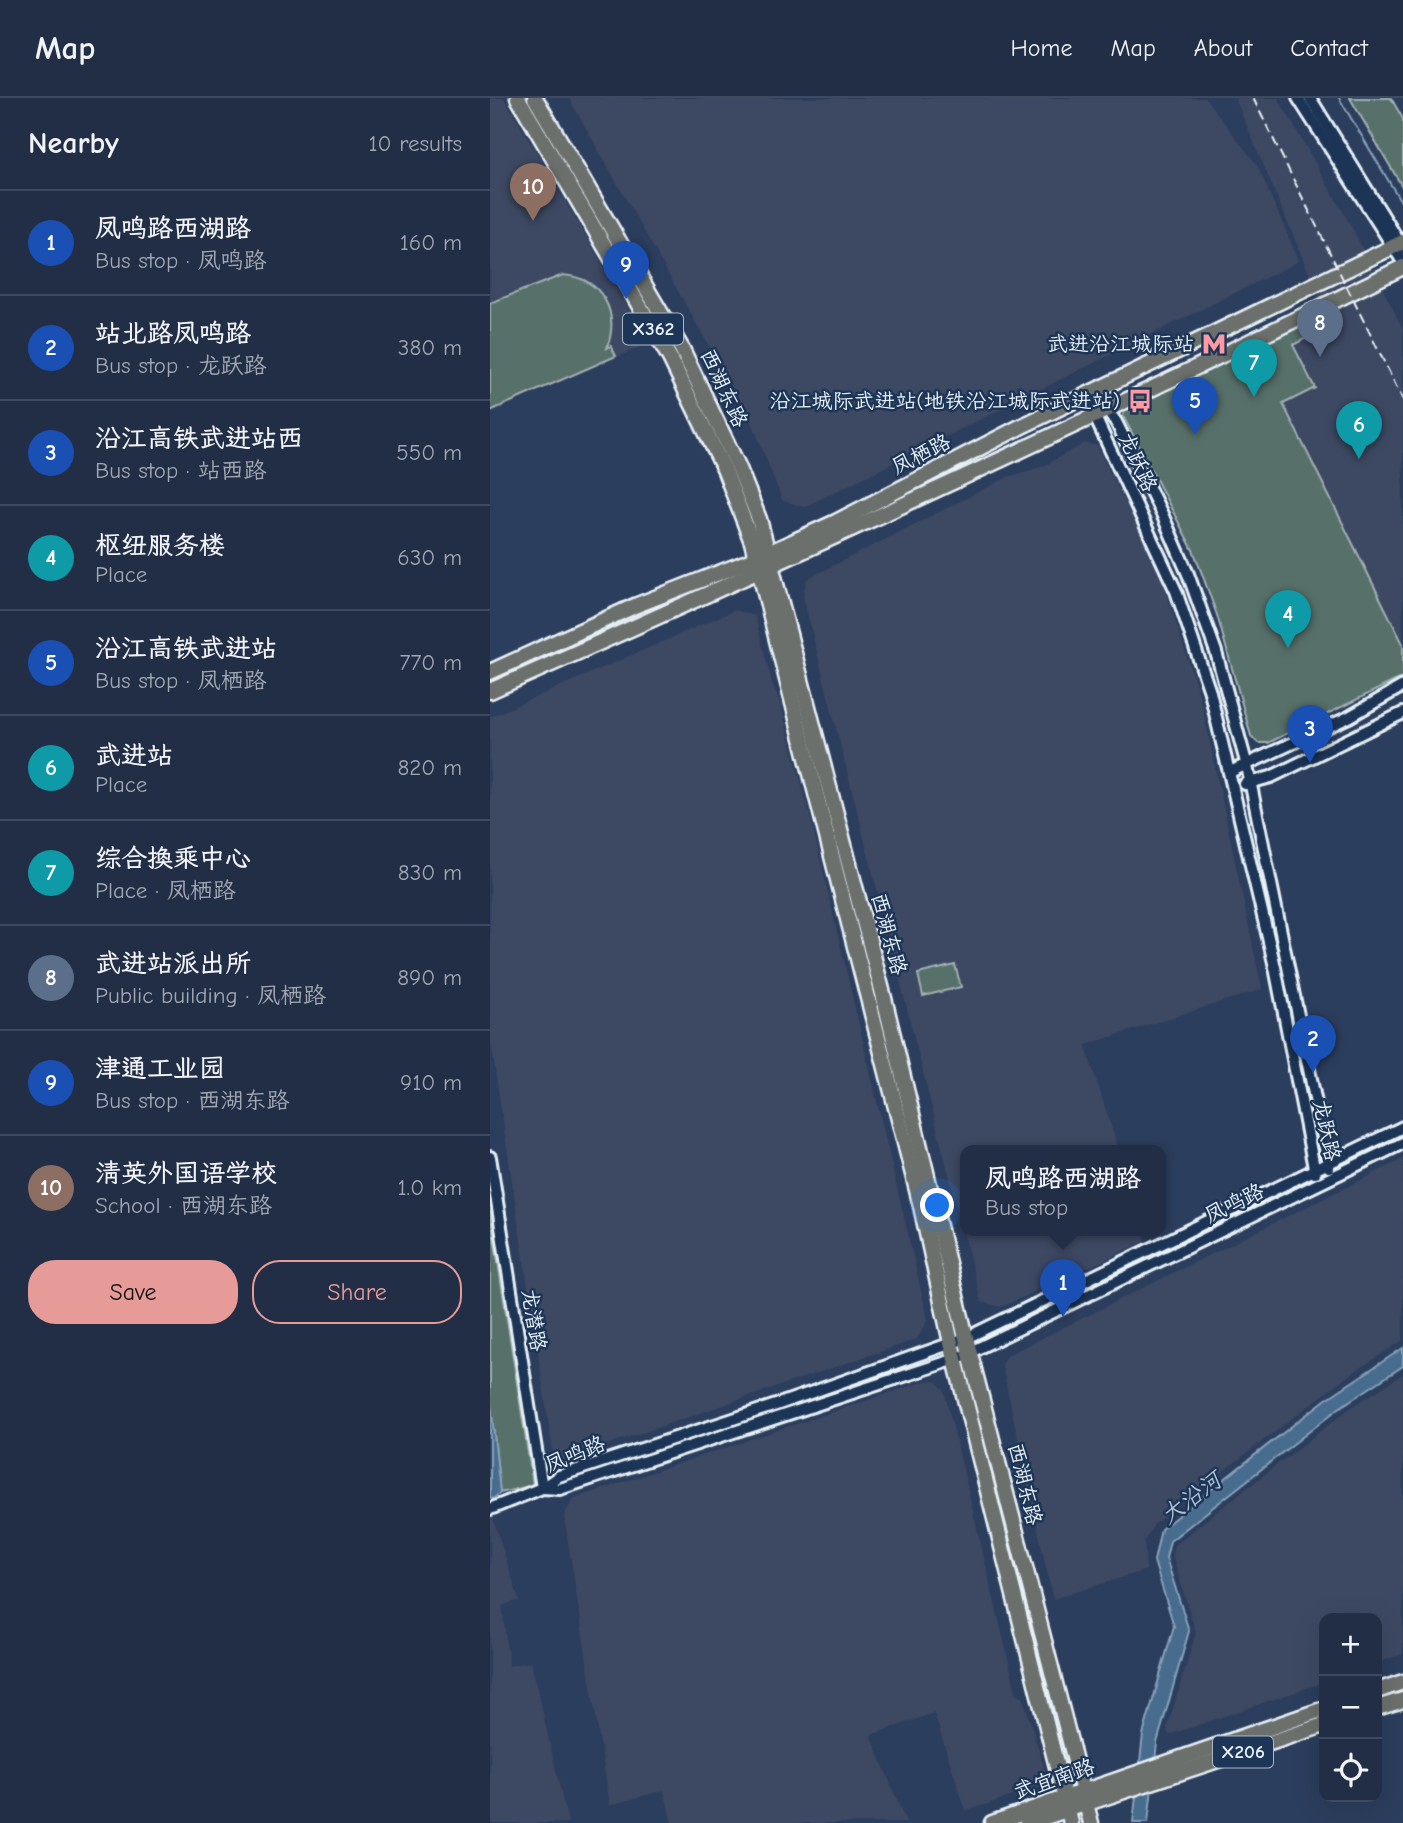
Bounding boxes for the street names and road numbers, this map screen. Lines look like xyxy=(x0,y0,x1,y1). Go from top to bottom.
road number: X362 xyxy=(623,314,683,344)
street label: 西湖东路 xyxy=(695,345,753,431)
street label: 龙跃路 xyxy=(1114,428,1162,496)
street label: 凤栖路 xyxy=(887,429,955,479)
street label: 西湖东路 xyxy=(867,890,911,978)
street label: 龙跃路 xyxy=(1309,1097,1345,1163)
street label: 凤鸣路 xyxy=(1200,1178,1268,1228)
street label: 龙潜路 xyxy=(517,1287,551,1353)
street label: 凤鸣路 xyxy=(541,1431,609,1477)
street label: 西湖东路 xyxy=(1003,1440,1047,1528)
road number: X206 xyxy=(1213,1736,1273,1768)
street label: 武宜南路 xyxy=(1010,1754,1098,1804)

